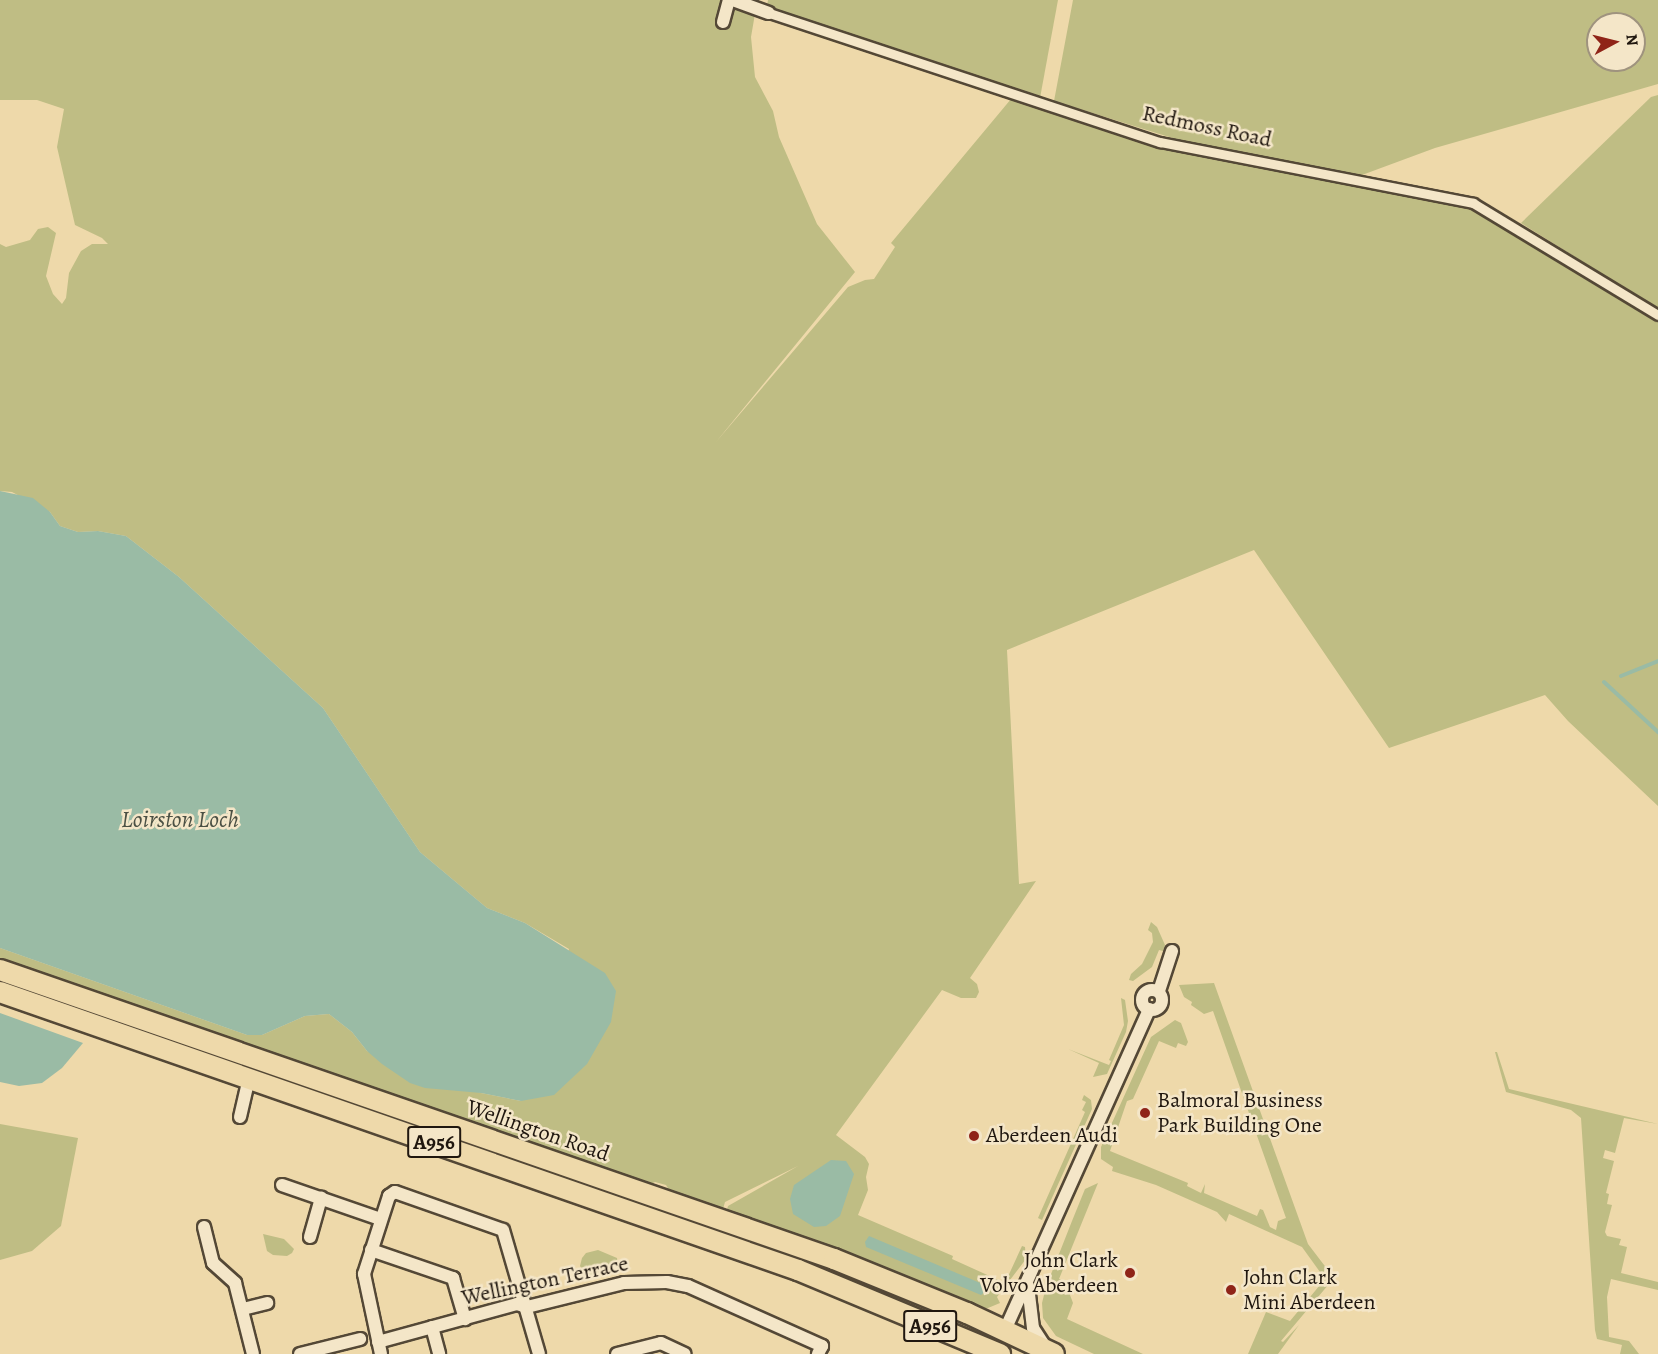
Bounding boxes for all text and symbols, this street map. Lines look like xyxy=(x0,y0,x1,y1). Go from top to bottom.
north arrow xyxy=(1586,12,1646,72)
text: N xyxy=(1620,33,1644,47)
street label: Redmoss Road xyxy=(1140,100,1274,154)
water label: Loirston Loch xyxy=(121,806,239,834)
place label: Balmoral Business Park Building One xyxy=(1157,1087,1323,1138)
street label: Wellington Road xyxy=(463,1094,613,1168)
marker: Balmoral Business Park Building One xyxy=(1138,1106,1152,1120)
place label: Aberdeen Audi xyxy=(986,1123,1118,1149)
road number: A956 xyxy=(407,1124,461,1160)
marker: Aberdeen Audi xyxy=(967,1129,981,1143)
place label: John Clark Volvo Aberdeen xyxy=(980,1247,1118,1298)
street label: Wellington Terrace xyxy=(459,1250,631,1312)
place label: John Clark Mini Aberdeen xyxy=(1243,1264,1375,1316)
marker: John Clark Volvo Aberdeen xyxy=(1123,1266,1137,1280)
marker: John Clark Mini Aberdeen xyxy=(1224,1283,1238,1297)
road number: A956 xyxy=(903,1308,957,1344)

